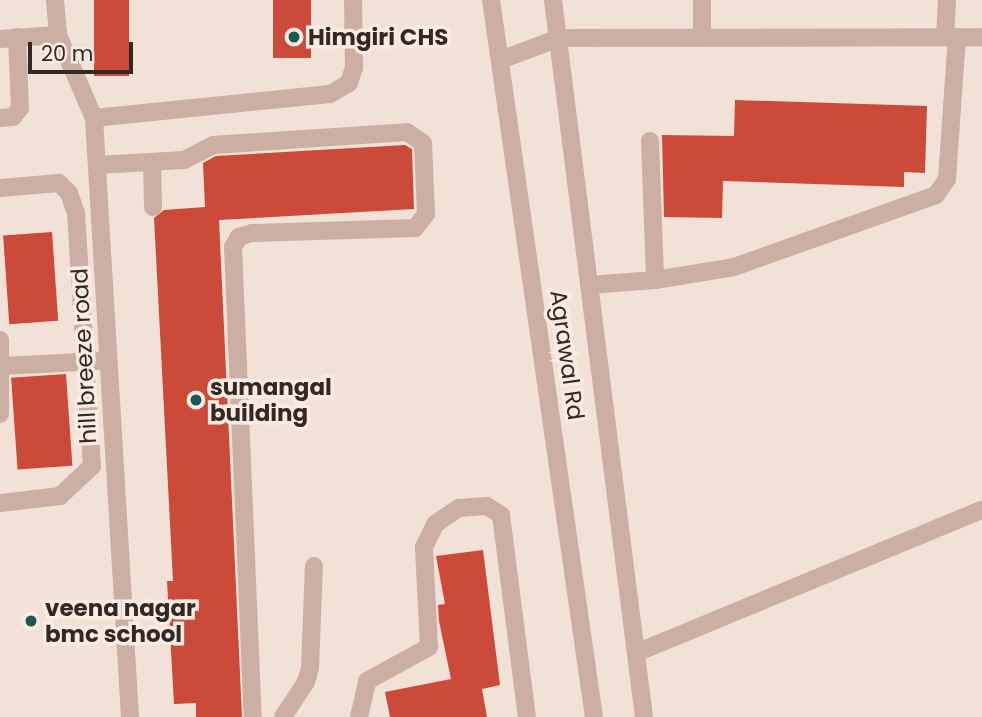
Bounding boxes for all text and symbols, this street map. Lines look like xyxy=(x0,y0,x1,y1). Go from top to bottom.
place label: Himgiri CHS xyxy=(308,23,448,51)
scale bar xyxy=(32,28,136,72)
marker: Himgiri CHS xyxy=(286,29,302,45)
text: 20 m xyxy=(41,39,94,68)
street label: hill breeze road xyxy=(66,268,102,444)
street label: Agrawal Rd xyxy=(544,288,590,422)
place label: sumangal building xyxy=(210,373,332,427)
marker: sumangal building xyxy=(188,392,204,408)
place label: veena nagar bmc school xyxy=(45,594,196,648)
marker: veena nagar bmc school xyxy=(23,613,39,629)

